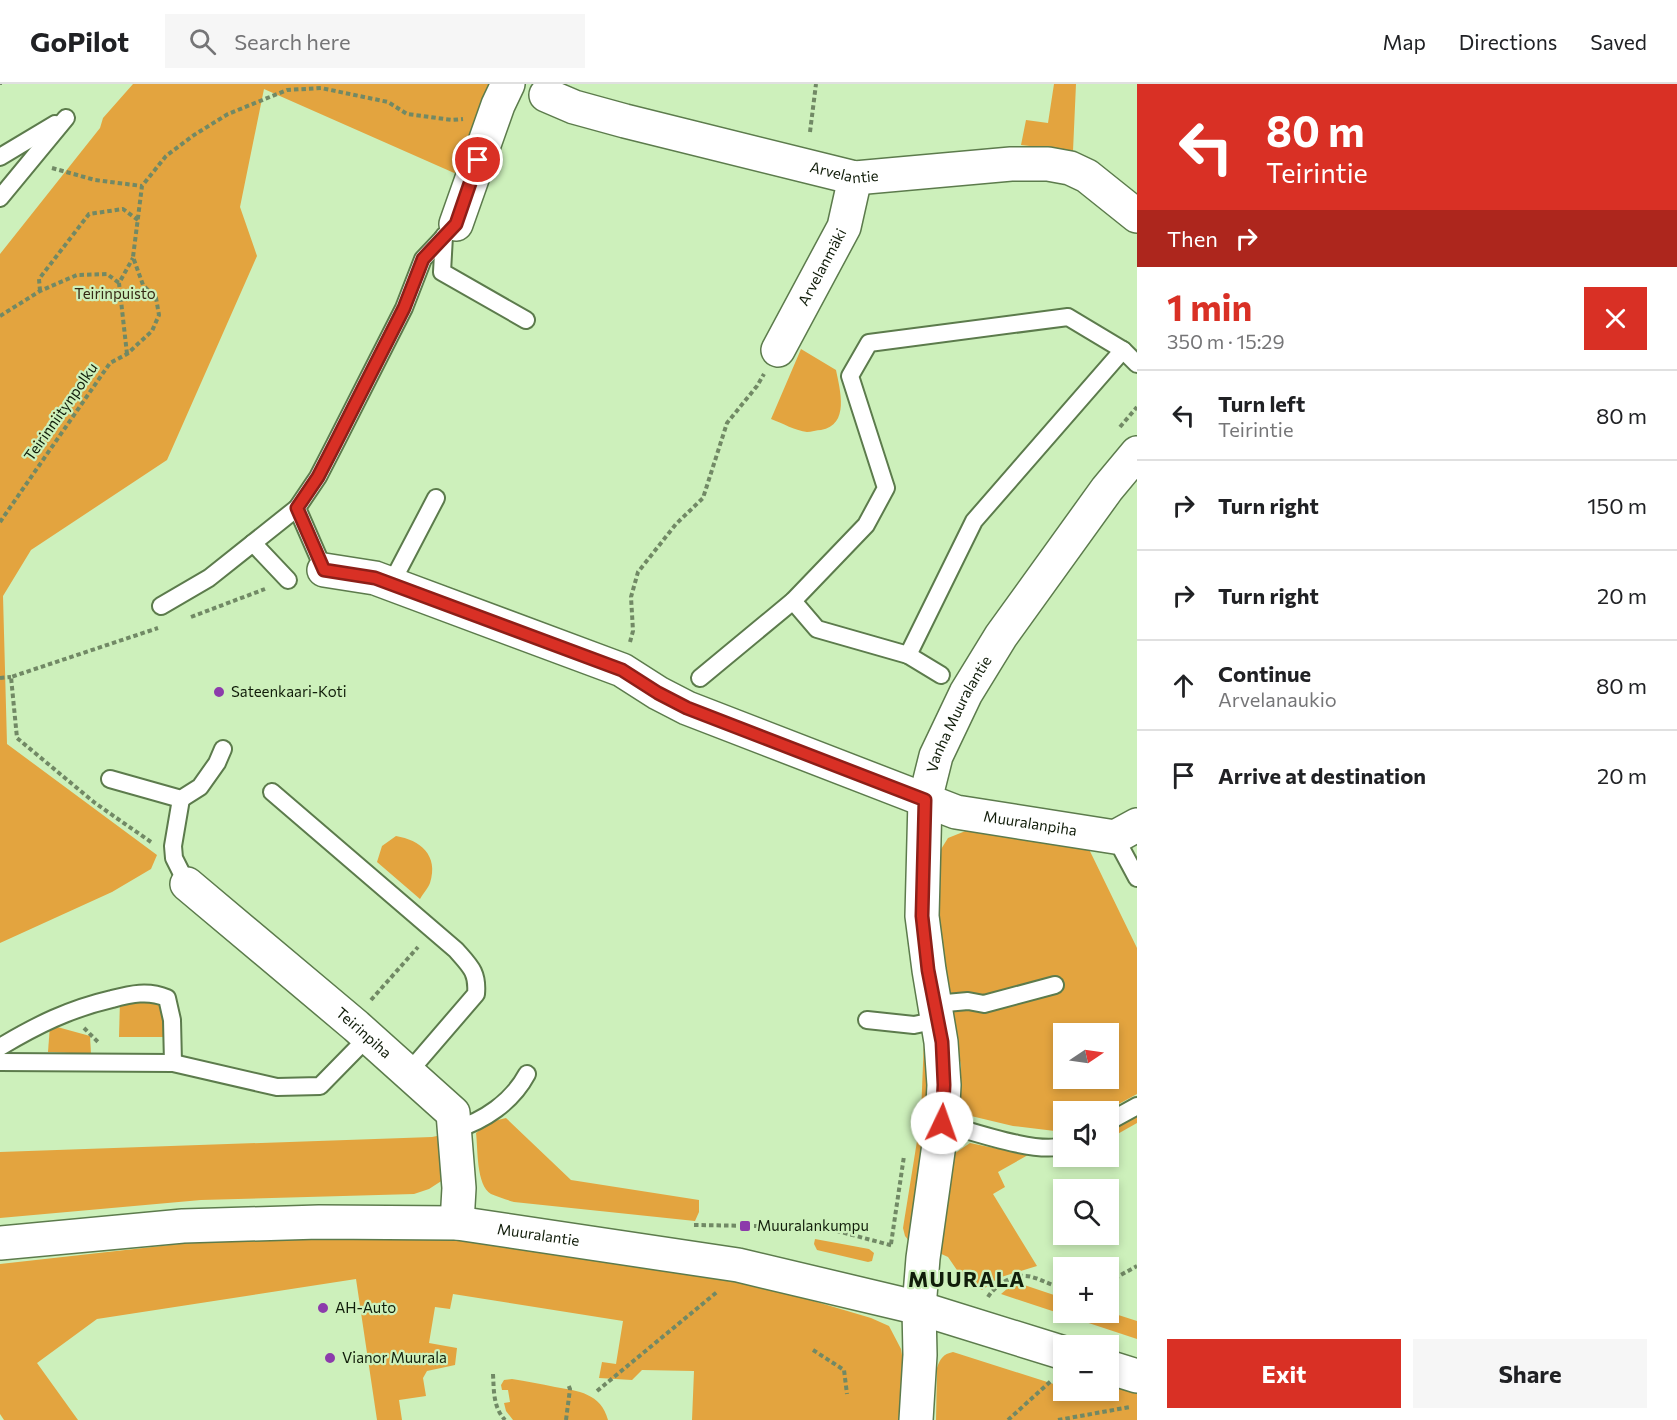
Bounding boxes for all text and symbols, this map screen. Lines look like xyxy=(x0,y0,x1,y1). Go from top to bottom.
search box xyxy=(165,14,585,68)
text: GoPilot xyxy=(30,24,129,58)
icon: search xyxy=(186,25,219,58)
text: Search here xyxy=(234,28,351,55)
text: Map xyxy=(1383,29,1426,54)
text: Directions xyxy=(1459,29,1557,54)
text: Saved xyxy=(1590,29,1647,54)
text: 80 m xyxy=(1266,104,1365,156)
icon: left xyxy=(1167,108,1245,186)
pin xyxy=(452,134,503,185)
icon: arrive xyxy=(461,143,494,176)
text: Teirintie xyxy=(1266,156,1368,189)
street label: Arvelantie xyxy=(808,157,879,186)
icon: right xyxy=(1230,222,1263,255)
street label: Arvelanmäki xyxy=(794,225,850,308)
text: Then xyxy=(1167,225,1218,252)
park label: Teirinpuisto xyxy=(74,284,156,302)
text: 1 min xyxy=(1167,284,1252,328)
button: close xyxy=(1584,287,1647,350)
text: 350 m · 15:29 xyxy=(1167,329,1285,353)
street label: Teirinniitynpolku xyxy=(20,359,101,464)
text: Turn left xyxy=(1218,390,1305,417)
icon: left xyxy=(1167,399,1200,432)
text: 80 m xyxy=(1596,402,1647,429)
text: Teirintie xyxy=(1218,417,1293,441)
icon: right xyxy=(1167,489,1200,522)
text: Turn right xyxy=(1218,492,1319,519)
text: 150 m xyxy=(1587,492,1647,519)
icon: right xyxy=(1167,579,1200,612)
text: Turn right xyxy=(1218,582,1319,609)
text: 20 m xyxy=(1597,582,1647,609)
street label: Vanha Muuralantie xyxy=(922,652,995,774)
text: Continue xyxy=(1218,660,1311,687)
icon: ahead xyxy=(1167,669,1200,702)
text: 80 m xyxy=(1596,672,1647,699)
place label: Sateenkaari-Koti xyxy=(231,682,347,700)
marker: Sateenkaari-Koti xyxy=(212,685,226,699)
text: Arvelanaukio xyxy=(1218,687,1337,711)
icon: arrive xyxy=(1167,759,1200,792)
text: Arrive at destination xyxy=(1218,762,1426,789)
text: 20 m xyxy=(1597,762,1647,789)
street label: Muuralanpiha xyxy=(982,806,1078,839)
street label: Teirinpiha xyxy=(333,1003,396,1061)
north arrow xyxy=(1053,1023,1119,1089)
map controls xyxy=(1053,1023,1119,1401)
position arrow xyxy=(910,1091,974,1155)
button: sound xyxy=(1053,1101,1119,1167)
button: search xyxy=(1053,1179,1119,1245)
place label: Muuralankumpu xyxy=(757,1216,869,1234)
street label: Muuralantie xyxy=(496,1219,581,1249)
marker: Muuralankumpu xyxy=(738,1219,752,1233)
button: + xyxy=(1053,1257,1119,1323)
district label: MUURALA xyxy=(908,1266,1026,1291)
place label: AH-Auto xyxy=(335,1298,396,1316)
marker: AH-Auto xyxy=(316,1301,330,1315)
button: − xyxy=(1053,1335,1119,1401)
button: Exit xyxy=(1167,1339,1401,1408)
button: Share xyxy=(1413,1339,1647,1408)
place label: Vianor Muurala xyxy=(342,1348,447,1366)
marker: Vianor Muurala xyxy=(323,1351,337,1365)

